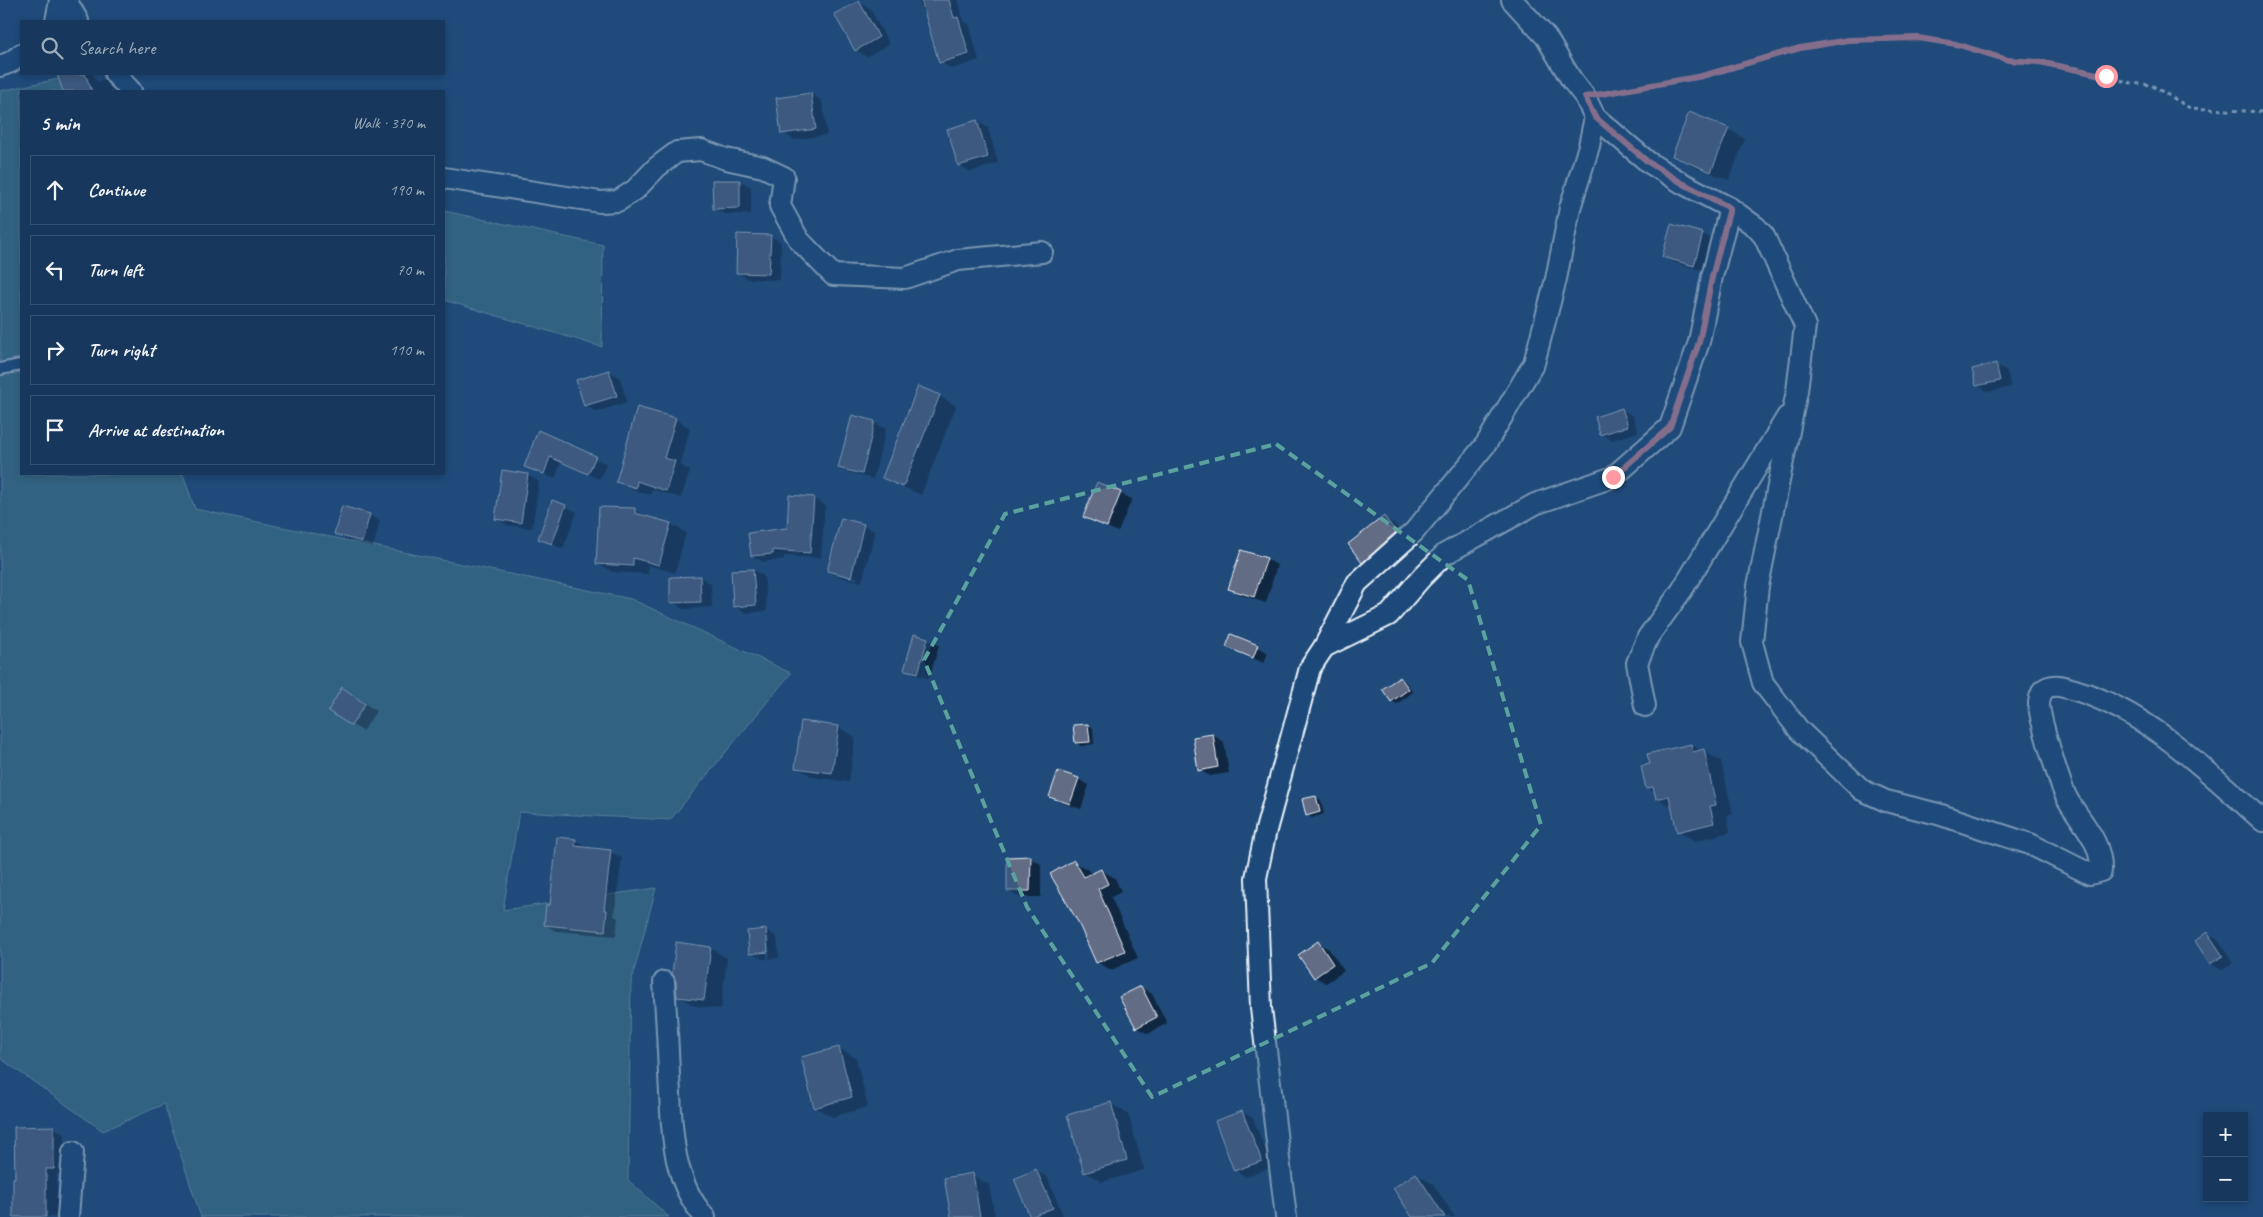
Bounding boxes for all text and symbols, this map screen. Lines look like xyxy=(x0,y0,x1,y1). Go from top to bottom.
search box xyxy=(20,20,445,75)
icon: search xyxy=(38,34,66,62)
text: Search here xyxy=(78,36,155,60)
route start xyxy=(2095,65,2118,88)
text: 5 min xyxy=(40,110,80,136)
text: Walk · 370 m xyxy=(353,113,425,133)
icon: ahead xyxy=(41,176,69,204)
text: Continue xyxy=(88,178,145,202)
text: 190 m xyxy=(390,180,424,200)
icon: left xyxy=(41,256,69,284)
text: Turn left xyxy=(88,258,143,282)
text: 70 m xyxy=(397,260,424,280)
icon: right xyxy=(41,336,69,364)
text: Turn right xyxy=(88,338,155,362)
text: 110 m xyxy=(390,340,424,360)
icon: arrive xyxy=(41,416,69,444)
text: Arrive at destination xyxy=(88,418,224,442)
route end xyxy=(1602,466,1625,489)
map controls xyxy=(2203,1112,2248,1202)
button: + xyxy=(2203,1112,2248,1157)
button: − xyxy=(2203,1157,2248,1202)

